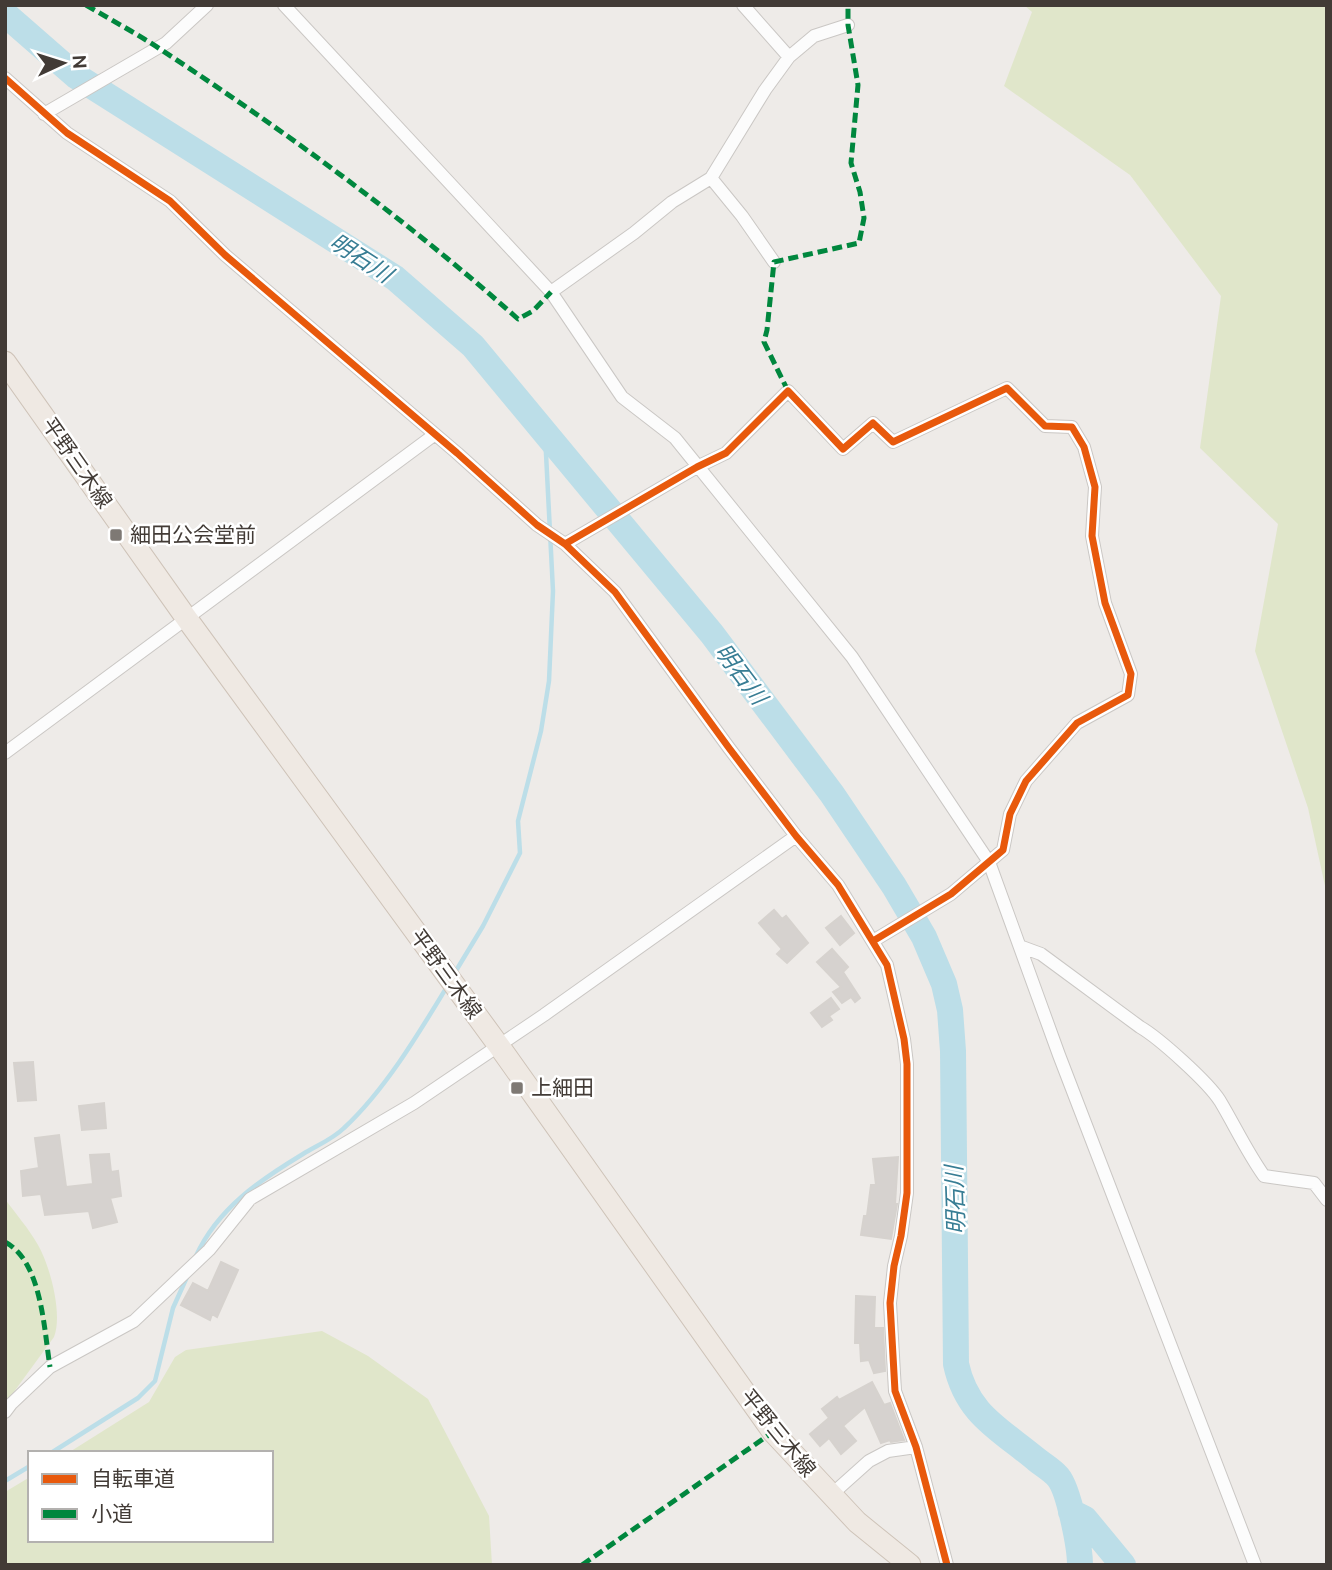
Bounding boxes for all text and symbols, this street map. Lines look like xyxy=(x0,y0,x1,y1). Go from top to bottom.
north arrow xyxy=(28,28,98,98)
text: N xyxy=(68,54,91,70)
water label: 明石川 xyxy=(326,228,400,288)
street label: 平野三木線 xyxy=(38,413,118,512)
place label: 細田公会堂前 xyxy=(130,522,256,546)
marker: 細田公会堂前 xyxy=(108,527,124,543)
water label: 明石川 xyxy=(711,639,774,711)
street label: 平野三木線 xyxy=(406,924,487,1023)
place label: 上細田 xyxy=(531,1075,594,1099)
marker: 上細田 xyxy=(509,1080,525,1096)
water label: 明石川 xyxy=(941,1162,968,1235)
street label: 平野三木線 xyxy=(736,1384,821,1481)
legend xyxy=(28,1451,273,1542)
text: 自転車道 xyxy=(91,1466,175,1490)
text: 小道 xyxy=(91,1501,133,1525)

